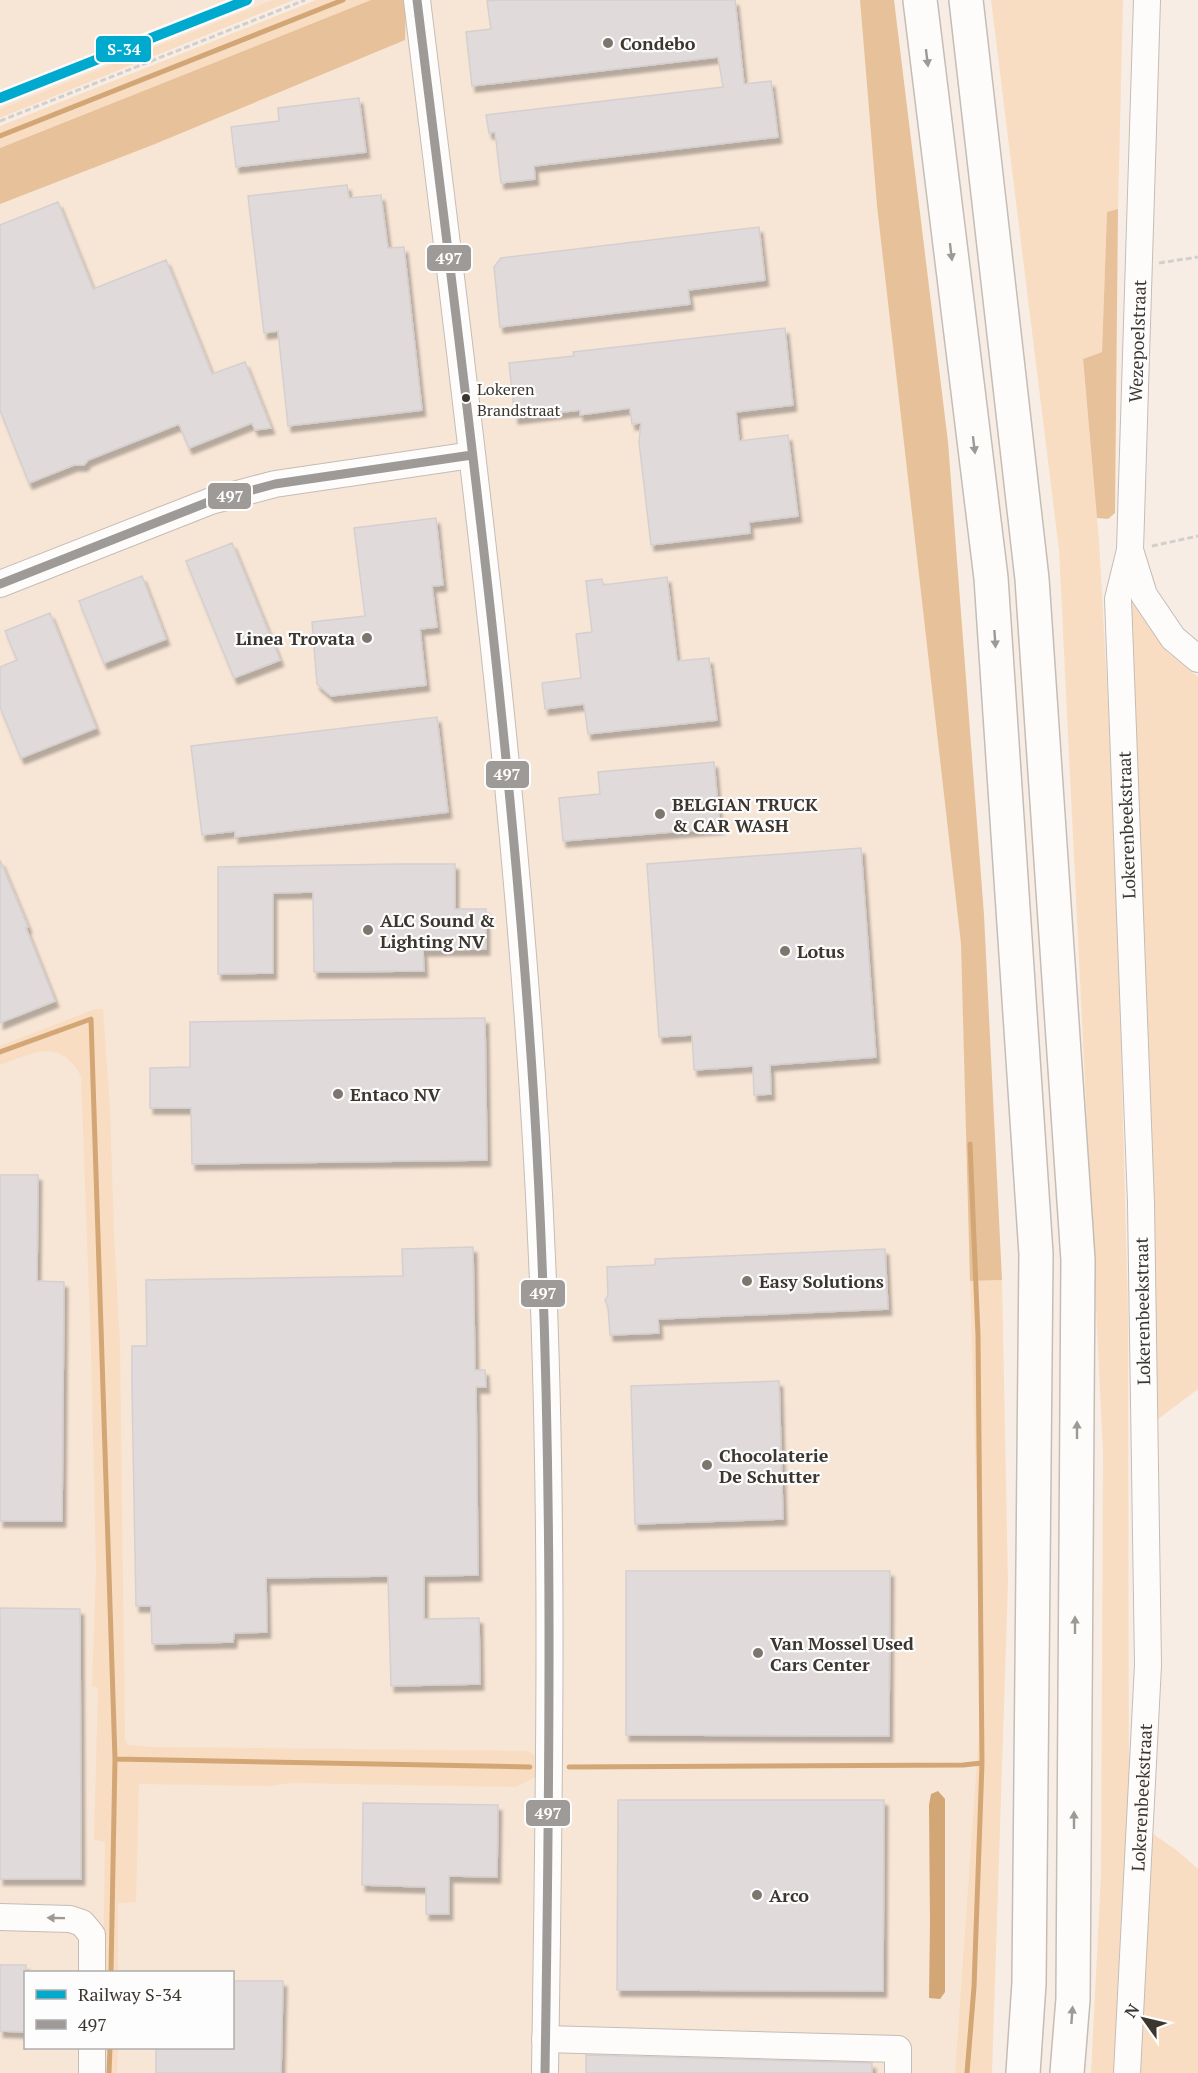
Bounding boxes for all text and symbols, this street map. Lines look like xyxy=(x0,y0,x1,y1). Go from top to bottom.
place label: Condebo xyxy=(620,31,696,55)
line badge: S-34 xyxy=(95,35,152,63)
marker: Condebo xyxy=(601,36,615,50)
text: S-34 xyxy=(107,38,141,60)
one-way arrow xyxy=(922,49,932,68)
one-way arrow xyxy=(946,242,955,261)
line badge: 497 xyxy=(426,244,472,272)
text: 497 xyxy=(435,247,463,269)
street label: Wezepoelstraat xyxy=(1123,279,1151,403)
place label: Lokeren Brandstraat xyxy=(477,378,561,421)
marker: Lokeren Brandstraat xyxy=(460,392,472,404)
one-way arrow xyxy=(970,436,979,455)
line badge: 497 xyxy=(207,482,252,510)
text: 497 xyxy=(216,485,244,507)
place label: Linea Trovata xyxy=(236,626,355,650)
one-way arrow xyxy=(990,630,999,649)
marker: Linea Trovata xyxy=(360,631,374,645)
street label: Lokerenbeekstraat xyxy=(1111,750,1141,899)
line badge: 497 xyxy=(485,760,530,789)
text: 497 xyxy=(493,763,521,785)
place label: BELGIAN TRUCK & CAR WASH xyxy=(672,792,818,837)
marker: BELGIAN TRUCK & CAR WASH xyxy=(653,807,667,821)
place label: ALC Sound & Lighting NV xyxy=(380,908,495,953)
marker: ALC Sound & Lighting NV xyxy=(361,923,375,937)
place label: Lotus xyxy=(797,939,845,963)
marker: Lotus xyxy=(778,944,792,958)
place label: Entaco NV xyxy=(350,1082,441,1106)
marker: Entaco NV xyxy=(331,1087,345,1101)
street label: Lokerenbeekstraat xyxy=(1129,1236,1155,1385)
place label: Easy Solutions xyxy=(759,1269,884,1293)
marker: Easy Solutions xyxy=(740,1274,754,1288)
line badge: 497 xyxy=(520,1279,566,1308)
text: 497 xyxy=(529,1282,557,1304)
one-way arrow xyxy=(1072,1420,1082,1439)
place label: Chocolaterie De Schutter xyxy=(719,1443,829,1488)
marker: Chocolaterie De Schutter xyxy=(700,1458,714,1472)
one-way arrow xyxy=(1071,1615,1080,1634)
place label: Van Mossel Used Cars Center xyxy=(770,1631,914,1676)
marker: Van Mossel Used Cars Center xyxy=(751,1646,765,1660)
street label: Lokerenbeekstraat xyxy=(1125,1722,1157,1872)
line badge: 497 xyxy=(525,1799,571,1827)
text: 497 xyxy=(534,1802,562,1824)
one-way arrow xyxy=(1069,1810,1079,1829)
place label: Arco xyxy=(769,1883,809,1907)
marker: Arco xyxy=(750,1888,764,1902)
one-way arrow xyxy=(47,1914,66,1923)
legend xyxy=(24,1971,234,2049)
text: Railway S-34 xyxy=(78,1982,182,2006)
north arrow xyxy=(1114,1989,1174,2049)
text: N xyxy=(1119,1999,1144,2022)
one-way arrow xyxy=(1067,2005,1077,2024)
text: 497 xyxy=(78,2012,107,2036)

